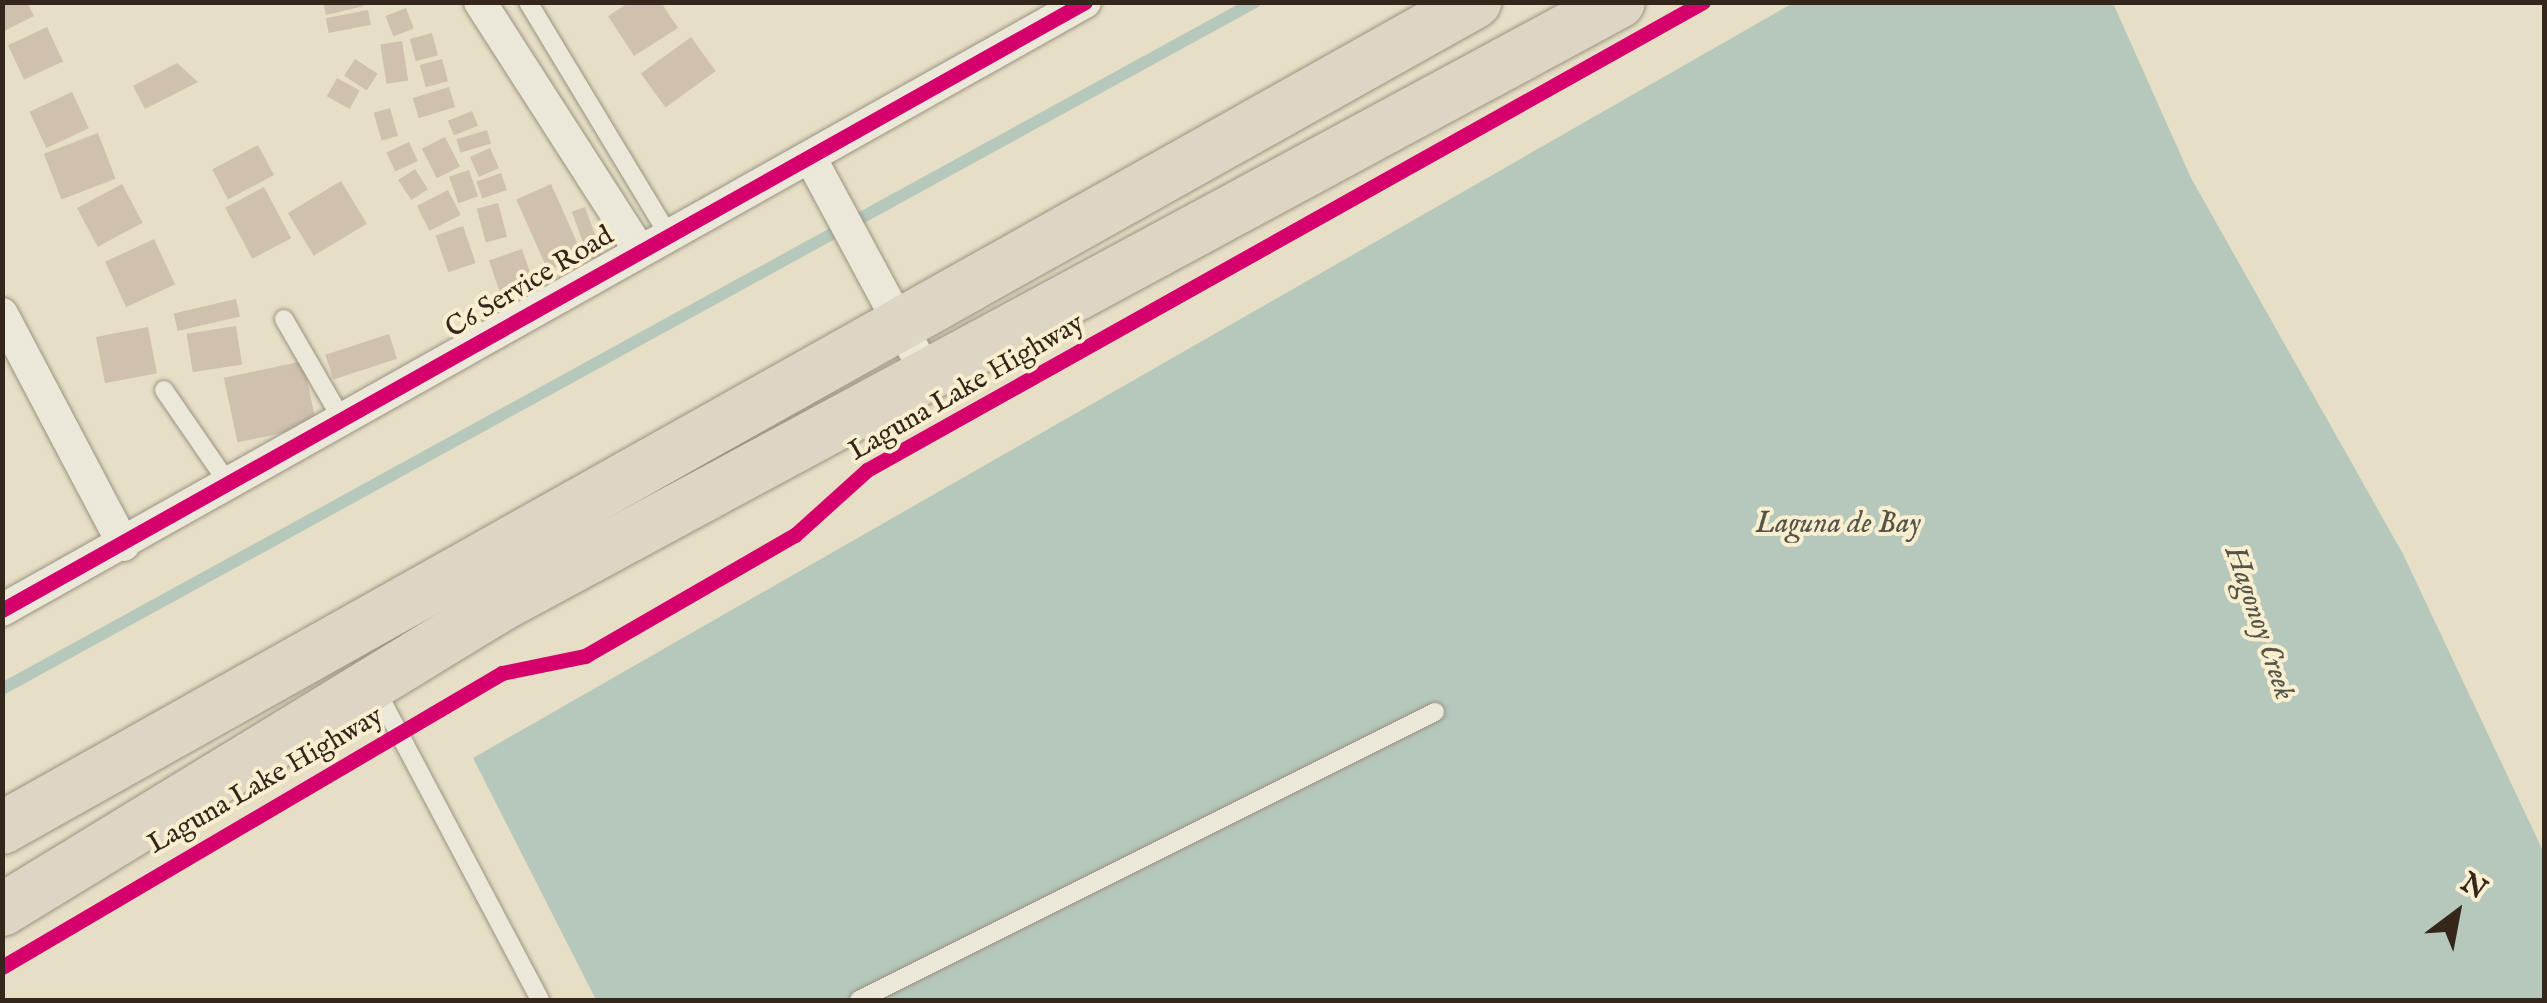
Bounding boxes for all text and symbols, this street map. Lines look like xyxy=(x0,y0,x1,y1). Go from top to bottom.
street label: C6 Service Road xyxy=(440,220,620,346)
street label: Laguna Lake Highway xyxy=(844,307,1090,469)
water label: Laguna de Bay xyxy=(1755,506,1921,542)
water label: Hagonoy Creek xyxy=(2216,541,2302,705)
street label: Laguna Lake Highway xyxy=(143,700,389,862)
north arrow xyxy=(2407,863,2507,963)
text: N xyxy=(2454,866,2493,908)

